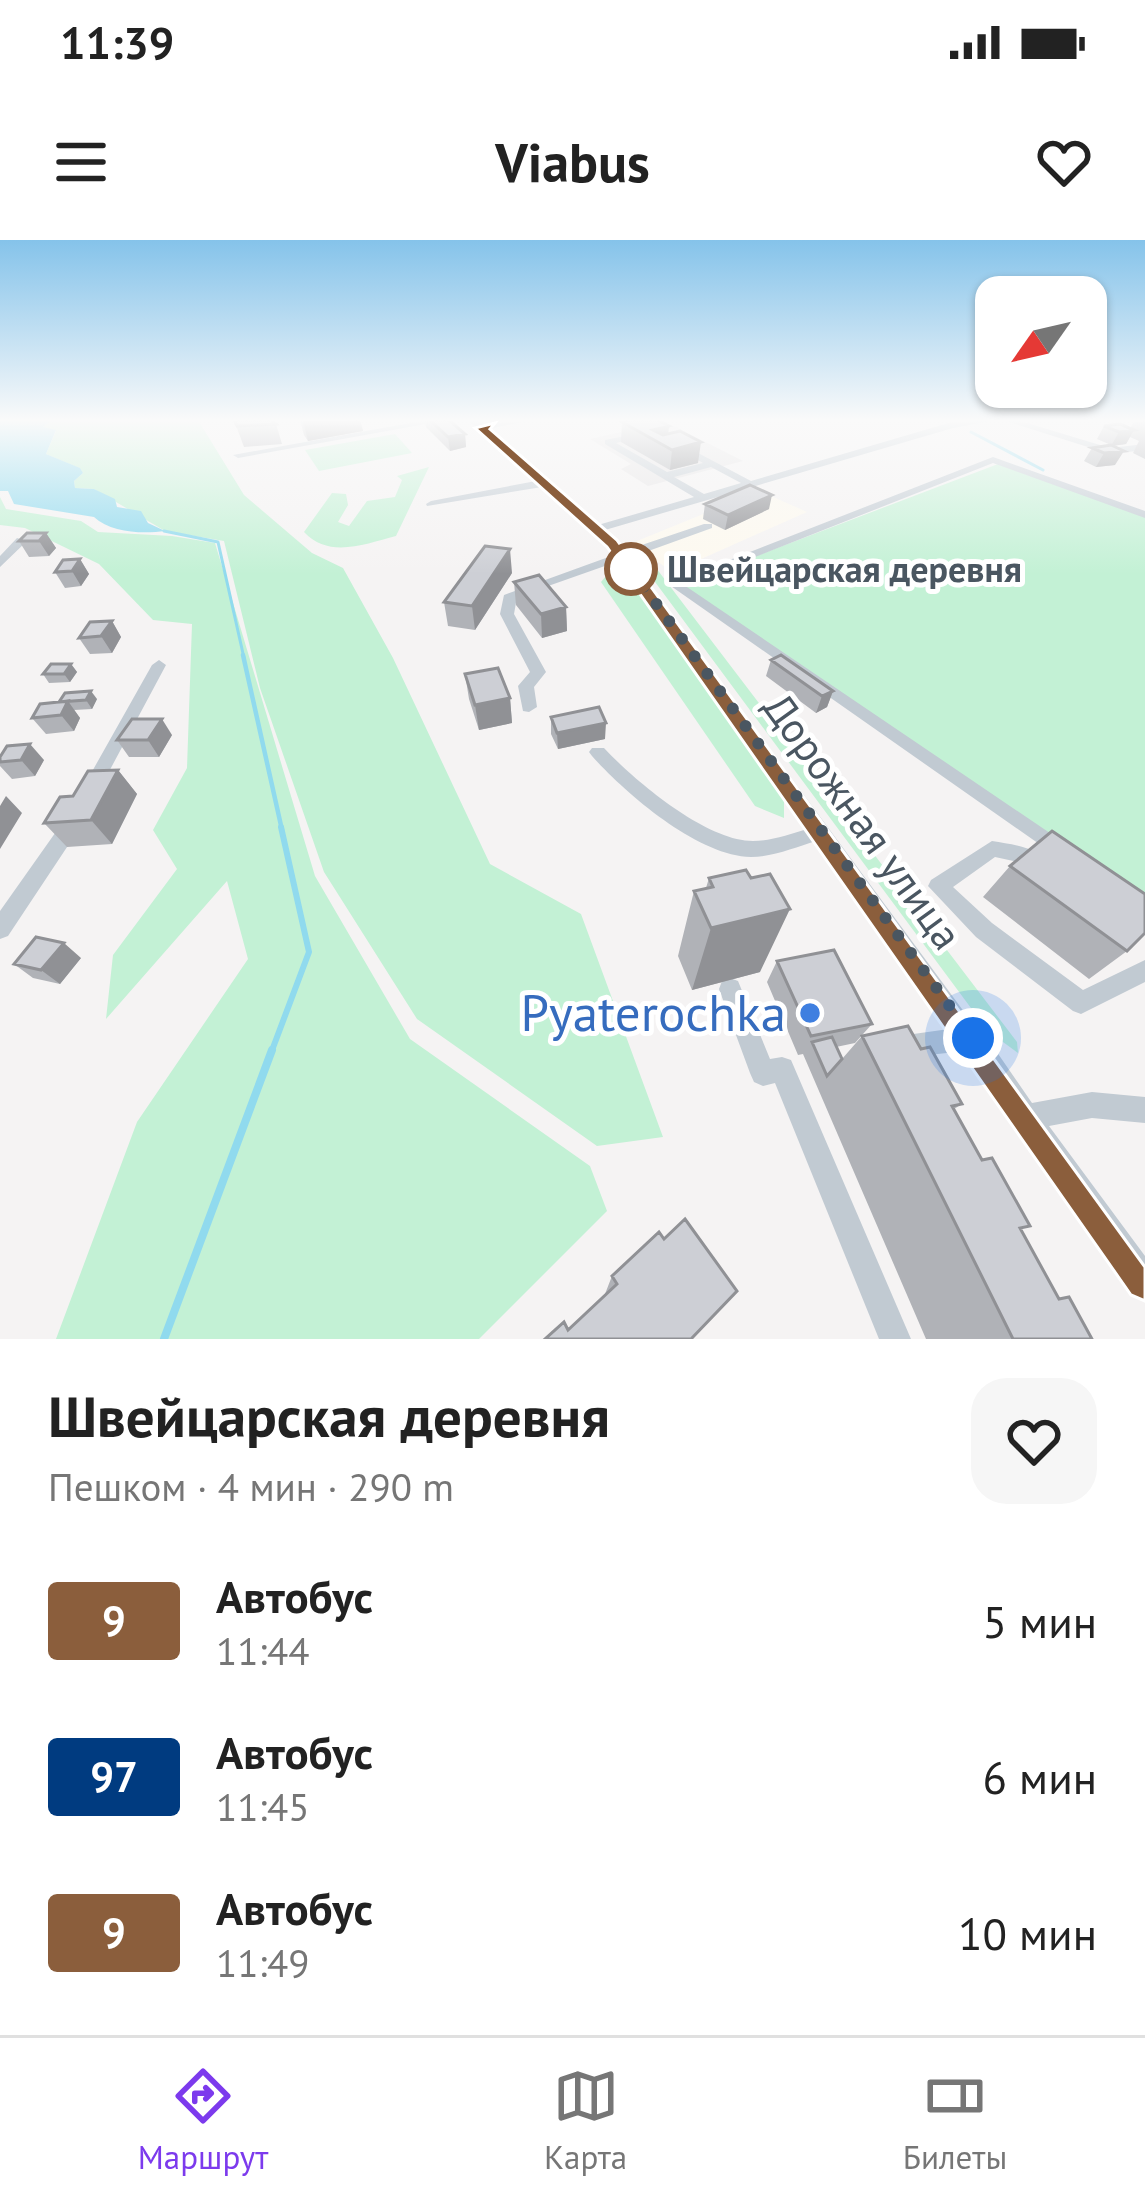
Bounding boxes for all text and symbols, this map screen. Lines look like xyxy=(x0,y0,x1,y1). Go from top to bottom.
text: 11:39 xyxy=(60,13,174,71)
text: Viabus xyxy=(495,127,650,197)
icon: menu xyxy=(48,129,114,195)
icon: heart xyxy=(1031,129,1097,195)
north arrow xyxy=(975,276,1107,408)
map controls xyxy=(975,276,1107,408)
marker: Швейцарская деревня xyxy=(606,544,656,594)
place label: Швейцарская деревня xyxy=(667,545,1022,592)
street label: Дорожная улица xyxy=(752,682,975,960)
place label: Pyaterochka xyxy=(520,979,786,1045)
marker: Pyaterochka xyxy=(797,1000,823,1026)
your location xyxy=(943,1008,1003,1068)
button: heart xyxy=(971,1378,1097,1504)
text: Швейцарская деревня xyxy=(48,1379,610,1453)
text: Пешком · 4 мин · 290 m xyxy=(48,1461,454,1512)
text: Автобус xyxy=(216,1567,373,1625)
text: 5 мин xyxy=(983,1592,1097,1650)
text: 9 xyxy=(102,1593,126,1648)
text: 11:44 xyxy=(216,1625,310,1676)
text: Автобус xyxy=(216,1723,373,1781)
text: 6 мин xyxy=(983,1748,1097,1806)
text: 97 xyxy=(90,1749,138,1804)
text: 11:45 xyxy=(216,1781,310,1832)
text: Автобус xyxy=(216,1879,373,1937)
text: 10 мин xyxy=(958,1904,1097,1962)
text: 9 xyxy=(102,1905,126,1960)
text: 11:49 xyxy=(216,1937,310,1988)
tab: Маршрут xyxy=(138,2063,268,2178)
tab: Карта xyxy=(544,2063,627,2178)
tab: Билеты xyxy=(903,2063,1007,2178)

